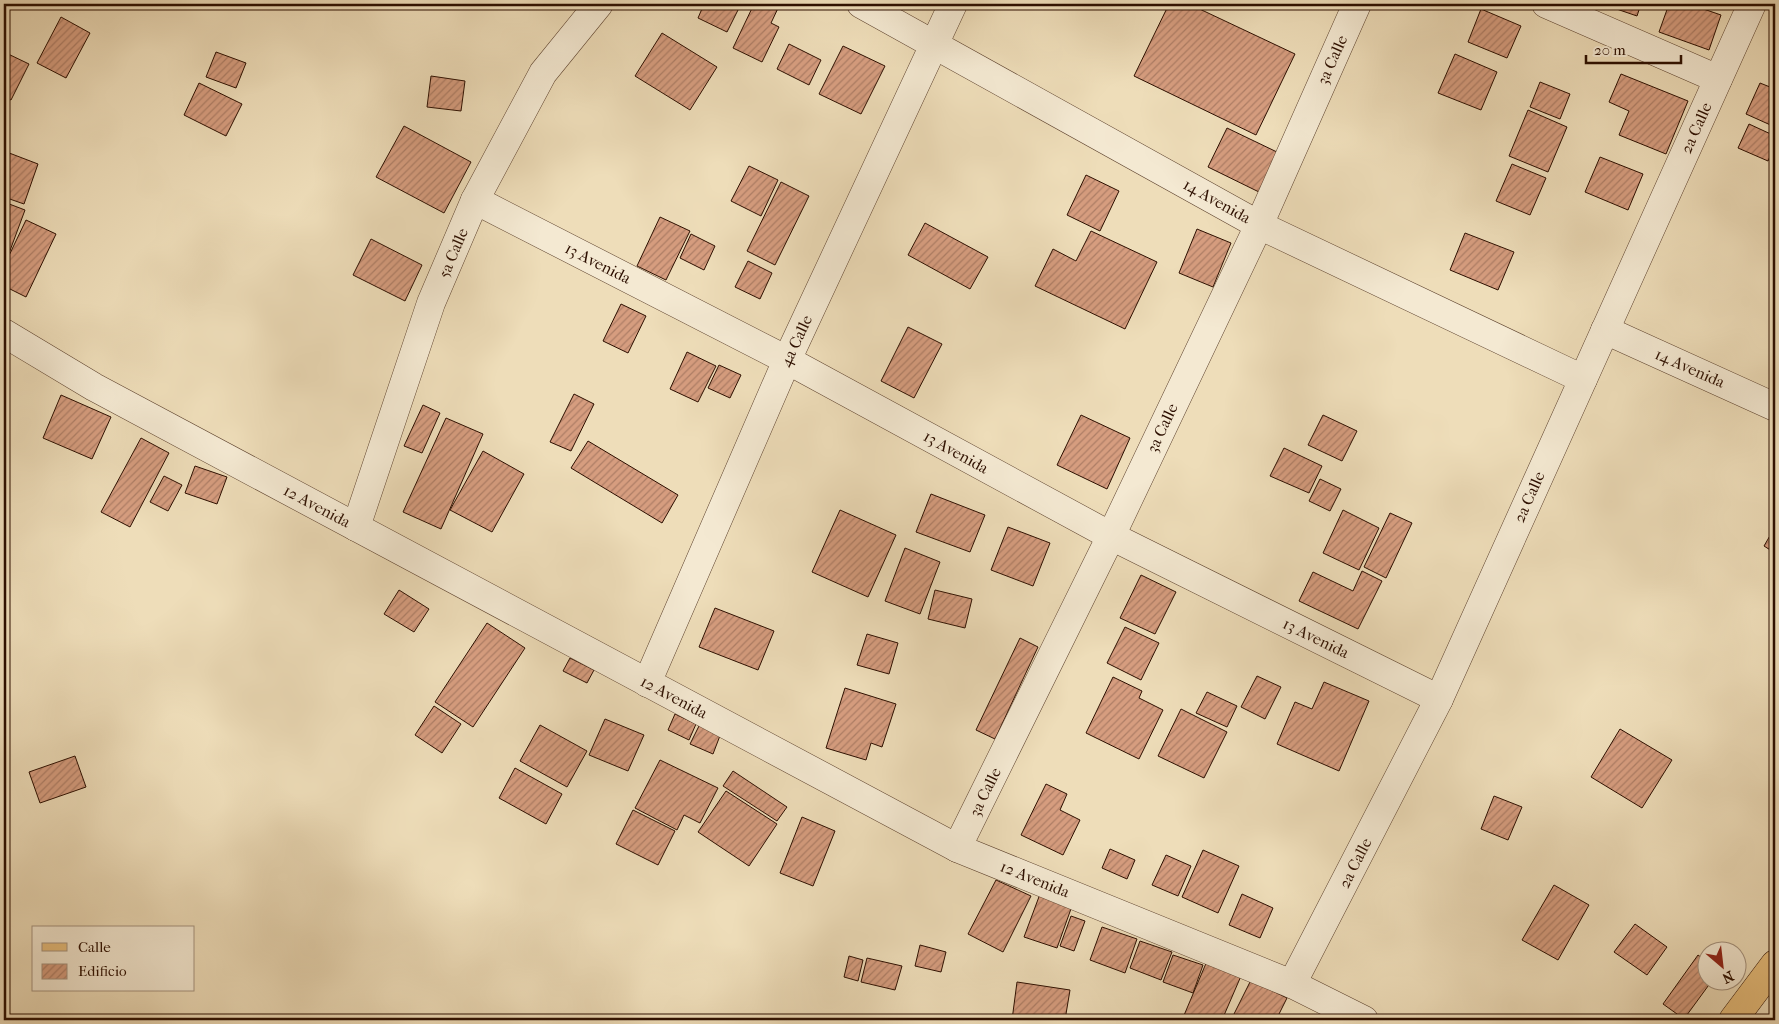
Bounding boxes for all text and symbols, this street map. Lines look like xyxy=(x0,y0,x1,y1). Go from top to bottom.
street label: 3a Calle xyxy=(1313,32,1351,88)
scale bar xyxy=(1586,32,1682,64)
text: 20 m xyxy=(1594,41,1626,59)
street label: 2a Calle xyxy=(1676,99,1716,156)
street label: 14 Avenida xyxy=(1180,175,1255,228)
street label: 5a Calle xyxy=(434,225,472,281)
street label: 13 Avenida xyxy=(562,238,635,288)
street label: 4a Calle xyxy=(776,312,816,370)
street label: 14 Avenida xyxy=(1652,344,1728,392)
street label: 3a Calle xyxy=(1142,400,1182,456)
street label: 13 Avenida xyxy=(920,426,992,478)
street label: 2a Calle xyxy=(1509,468,1549,525)
street label: 12 Avenida xyxy=(280,480,354,532)
street label: 13 Avenida xyxy=(1280,614,1353,662)
street label: 12 Avenida xyxy=(637,671,711,723)
street label: 3a Calle xyxy=(965,764,1005,820)
street label: 2a Calle xyxy=(1334,835,1376,891)
street label: 12 Avenida xyxy=(998,857,1073,902)
legend xyxy=(32,926,195,992)
text: Calle xyxy=(78,938,111,956)
north arrow xyxy=(1696,942,1746,992)
text: Edificio xyxy=(78,962,127,980)
text: N xyxy=(1719,967,1737,987)

